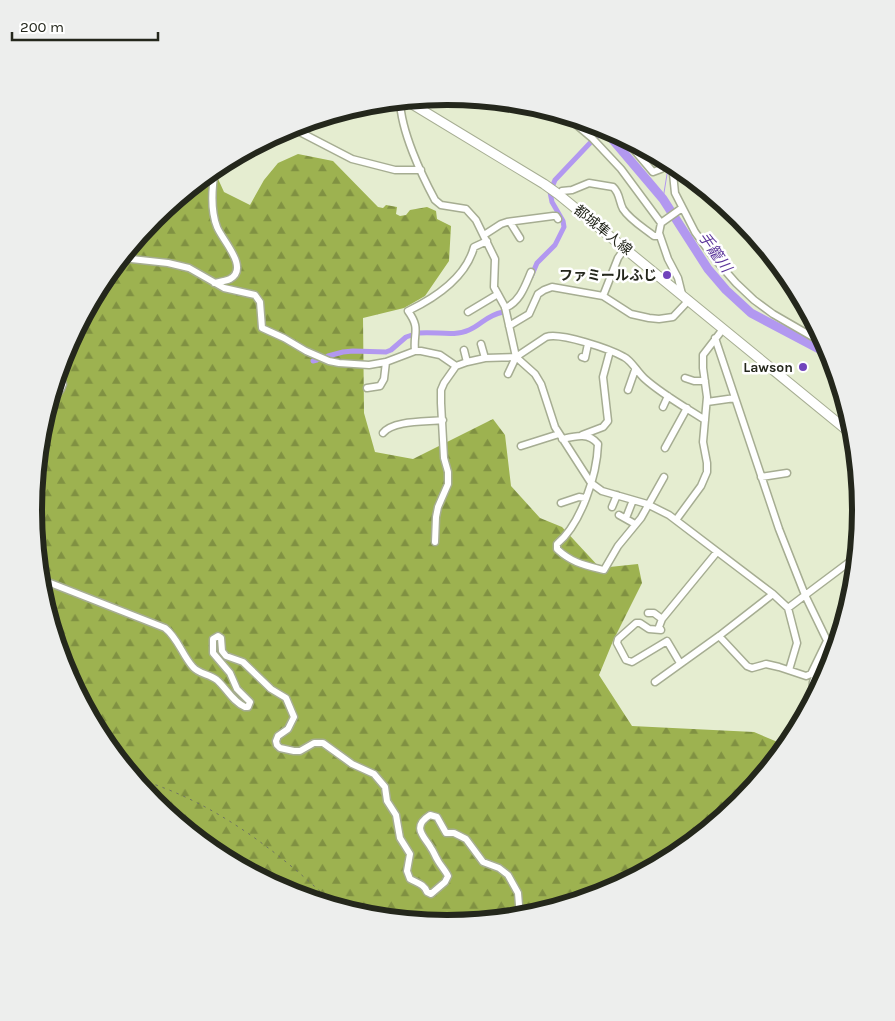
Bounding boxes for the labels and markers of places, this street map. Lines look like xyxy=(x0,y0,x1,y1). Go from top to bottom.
place label: ファミールふじ xyxy=(559,267,657,284)
marker: ファミールふじ xyxy=(661,269,673,281)
place label: Lawson xyxy=(743,359,793,376)
marker: Lawson xyxy=(797,361,809,373)

